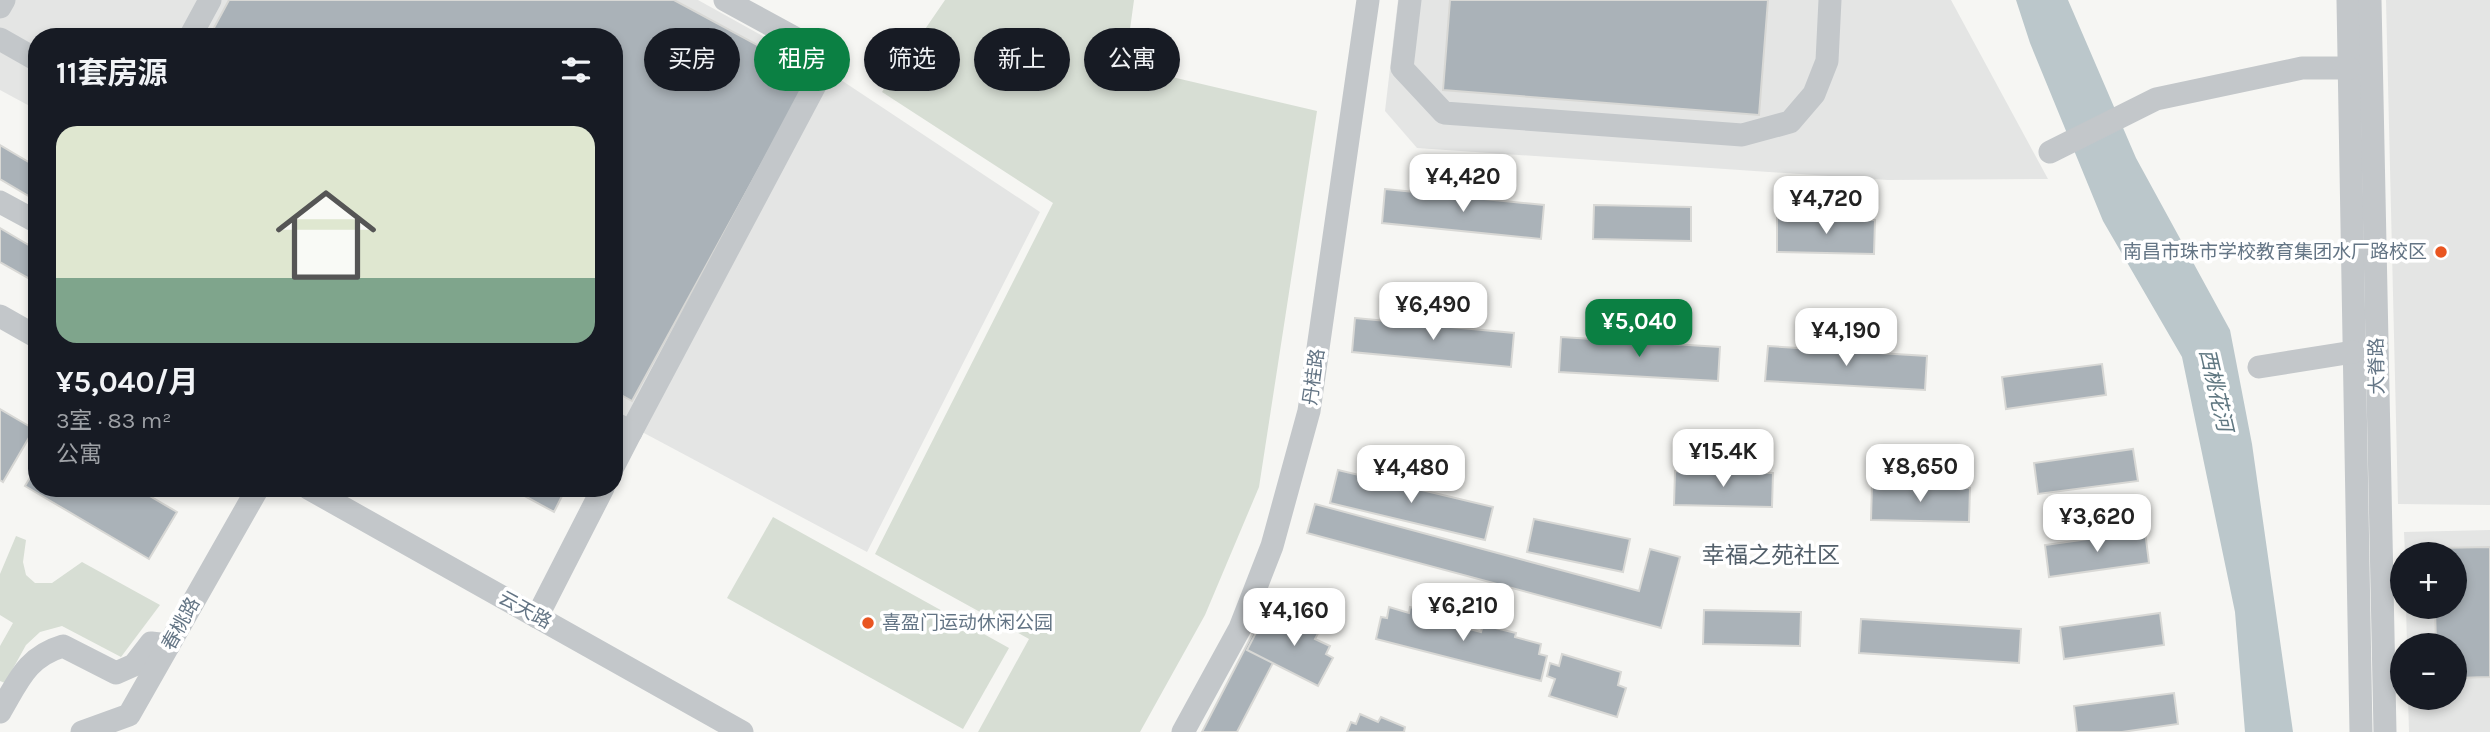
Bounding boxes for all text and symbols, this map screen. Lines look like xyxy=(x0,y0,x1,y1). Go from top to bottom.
chip: 买房 xyxy=(644,28,740,91)
chip: 租房 xyxy=(754,28,850,91)
chip: 筛选 xyxy=(864,28,960,91)
chip: 新上 xyxy=(974,28,1070,91)
chip: 公寓 xyxy=(1084,28,1180,91)
icon: filters xyxy=(557,51,595,89)
text: 11套房源 xyxy=(56,55,167,91)
pin: ¥4,420 xyxy=(1406,154,1520,214)
text: ¥4,420 xyxy=(1425,163,1501,190)
icon: home xyxy=(263,172,389,298)
pin: ¥4,720 xyxy=(1769,176,1883,236)
text: ¥4,720 xyxy=(1790,185,1862,212)
place label: 南昌市珠市学校教育集团水厂路校区 xyxy=(2123,241,2427,263)
marker: 南昌市珠市学校教育集团水厂路校区 xyxy=(2433,244,2449,260)
pin: ¥6,490 xyxy=(1376,282,1490,342)
text: ¥6,490 xyxy=(1395,291,1471,318)
pin: ¥5,040 xyxy=(1582,300,1696,359)
text: ¥5,040 xyxy=(1601,308,1677,335)
pin: ¥4,190 xyxy=(1789,308,1903,368)
text: ¥4,190 xyxy=(1811,317,1881,344)
street label: 大脊路 xyxy=(2366,337,2388,395)
water label: 西桃花河 xyxy=(2195,346,2238,438)
street label: 丹桂路 xyxy=(1299,347,1329,407)
text: ¥5,040/月 xyxy=(56,364,199,400)
text: 3室 · 83 m² xyxy=(56,407,172,434)
pin: ¥15.4K xyxy=(1666,430,1780,489)
text: ¥15.4K xyxy=(1689,438,1757,465)
text: 公寓 xyxy=(56,441,102,468)
pin: ¥8,650 xyxy=(1863,444,1977,504)
pin: ¥4,480 xyxy=(1354,446,1468,505)
text: ¥8,650 xyxy=(1882,453,1958,480)
text: ¥4,480 xyxy=(1373,454,1449,481)
pin: ¥3,620 xyxy=(2040,494,2154,554)
text: ¥3,620 xyxy=(2059,503,2135,530)
district label: 幸福之苑社区 xyxy=(1702,542,1840,569)
map controls xyxy=(2390,542,2467,710)
button: + xyxy=(2390,542,2467,619)
pin: ¥6,210 xyxy=(1406,584,1520,643)
street label: 云天路 xyxy=(495,587,555,633)
pin: ¥4,160 xyxy=(1237,588,1351,648)
text: ¥6,210 xyxy=(1428,592,1498,619)
street label: 春桃路 xyxy=(158,594,204,654)
text: ¥4,160 xyxy=(1259,597,1329,624)
place label: 喜盈门运动休闲公园 xyxy=(882,612,1053,634)
marker: 喜盈门运动休闲公园 xyxy=(860,615,876,631)
button: − xyxy=(2390,633,2467,710)

